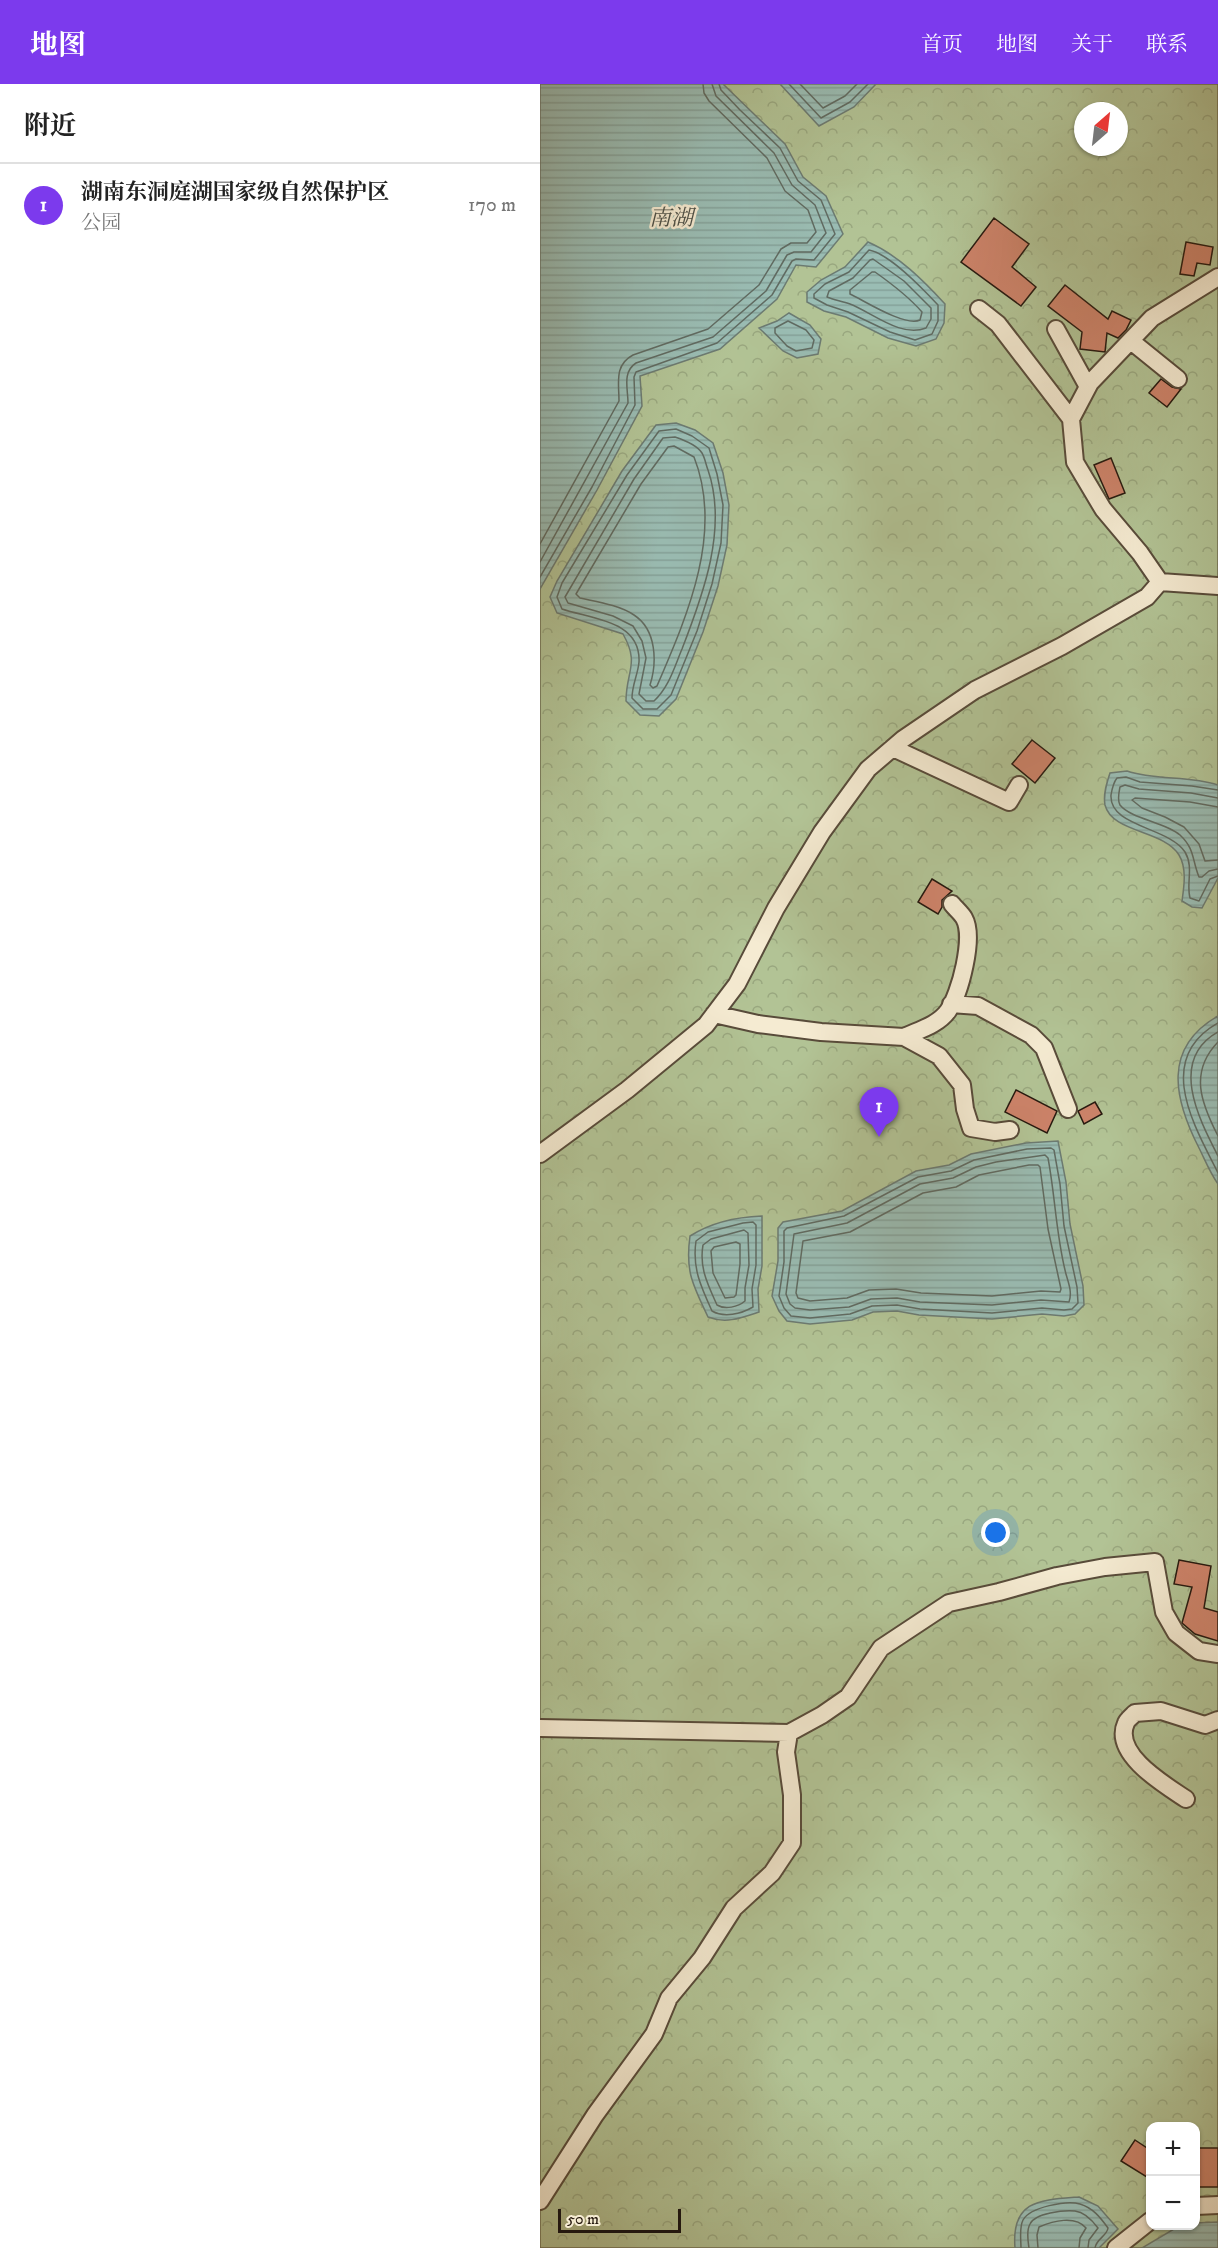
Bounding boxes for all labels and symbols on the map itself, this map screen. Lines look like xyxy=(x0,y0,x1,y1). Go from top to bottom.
north arrow xyxy=(1074,102,1128,156)
water label: 南湖 xyxy=(649,205,697,232)
pin: 1 xyxy=(860,1088,898,1137)
your location xyxy=(981,1518,1010,1547)
scale bar xyxy=(558,2206,681,2234)

